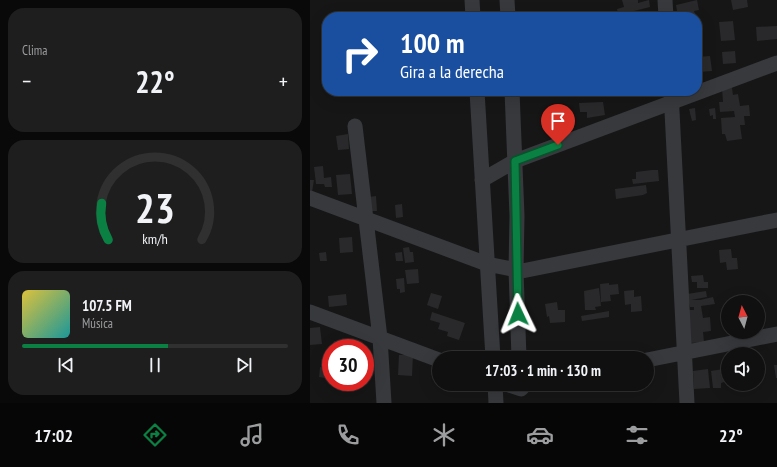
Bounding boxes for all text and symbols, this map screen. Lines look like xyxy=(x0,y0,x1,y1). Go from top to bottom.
text: 100 m xyxy=(400,24,464,61)
icon: right xyxy=(334,28,386,80)
text: Clima xyxy=(22,42,47,59)
text: Gira a la derecha xyxy=(400,60,504,83)
text: 22° xyxy=(135,62,175,101)
text: − xyxy=(22,67,31,95)
text: + xyxy=(279,67,288,95)
pin xyxy=(541,104,575,145)
icon: arrive xyxy=(547,110,569,132)
text: 23 xyxy=(135,180,175,233)
text: km/h xyxy=(142,228,168,247)
position arrow xyxy=(497,293,539,335)
north arrow xyxy=(721,295,765,339)
map controls xyxy=(721,295,765,391)
text: 107.5 FM xyxy=(82,296,132,315)
text: Música xyxy=(82,315,113,332)
speed limit sign: 30 xyxy=(322,339,374,391)
button: sound xyxy=(721,347,765,391)
icon: previous xyxy=(55,354,77,376)
icon: pause xyxy=(144,354,166,376)
icon: next xyxy=(233,354,255,376)
text: 17:03 · 1 min · 130 m xyxy=(485,361,601,380)
icon: directions xyxy=(141,421,169,449)
icon: music xyxy=(238,421,266,449)
icon: phone xyxy=(334,421,362,449)
icon: climate xyxy=(430,421,458,449)
icon: car xyxy=(526,421,554,449)
icon: filters xyxy=(623,421,651,449)
text: 17:02 xyxy=(34,424,73,447)
text: 22° xyxy=(719,424,743,447)

